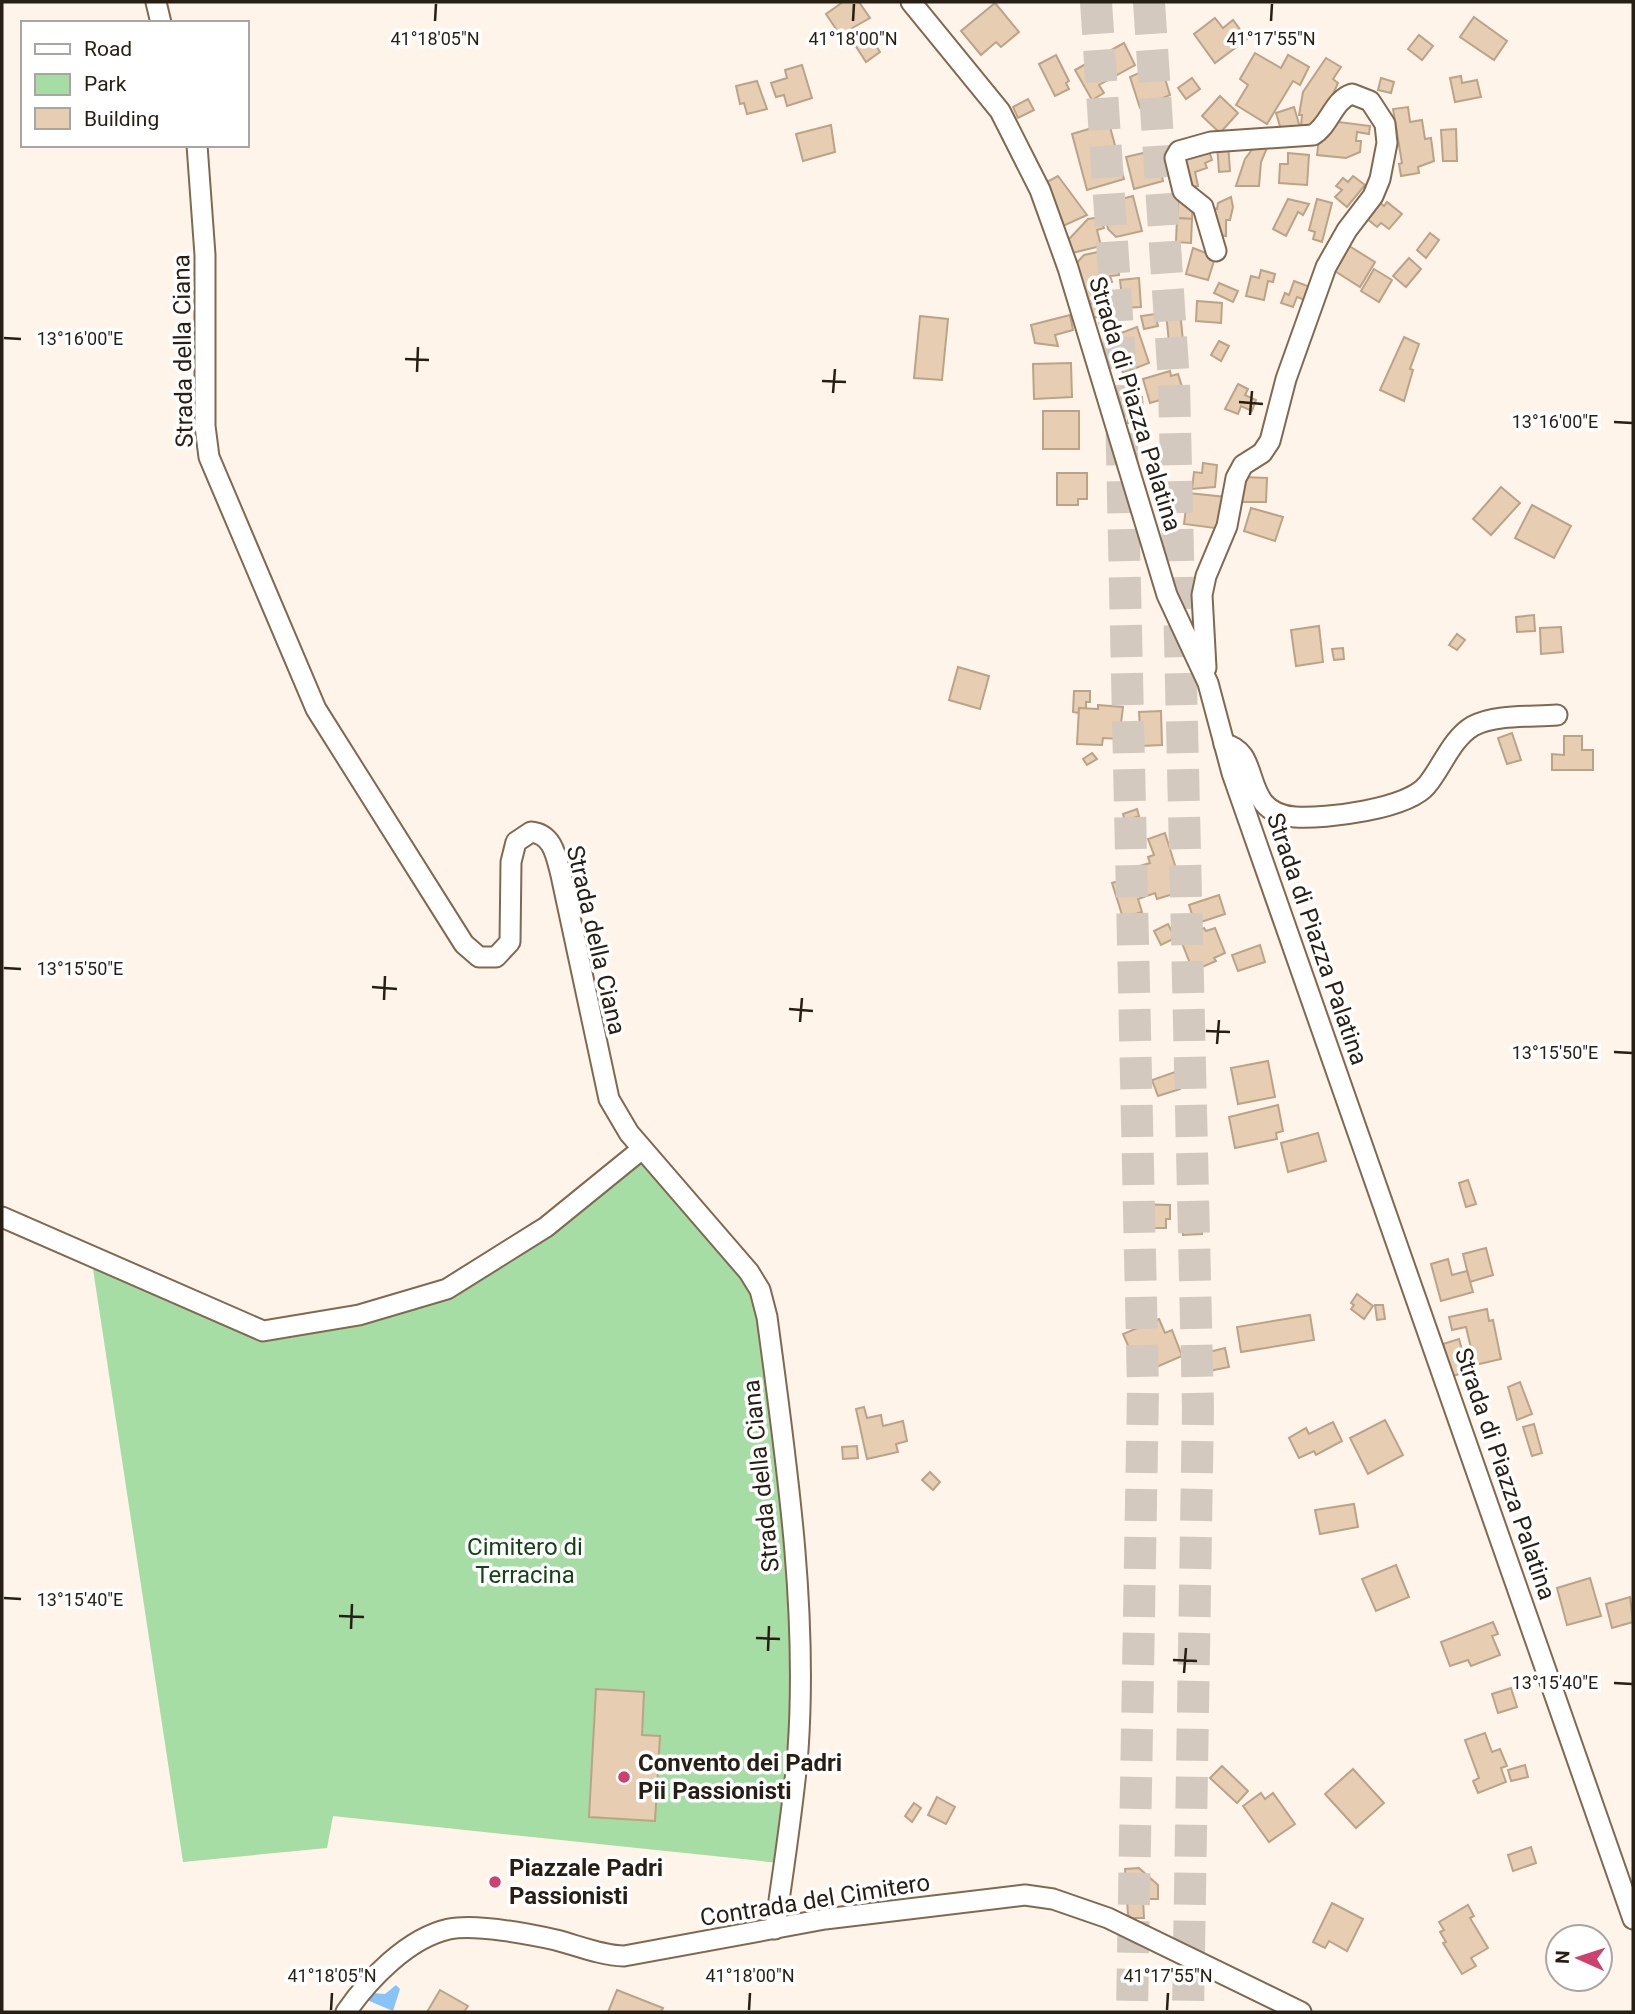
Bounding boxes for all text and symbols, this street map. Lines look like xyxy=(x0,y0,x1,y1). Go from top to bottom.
legend xyxy=(21,21,248,147)
text: 41°18'05"N xyxy=(390,28,480,49)
text: 41°18'00"N xyxy=(808,28,898,49)
text: 41°17'55"N xyxy=(1226,28,1316,49)
text: Road xyxy=(84,37,132,61)
text: Park xyxy=(84,72,127,96)
text: Building xyxy=(84,107,159,131)
street label: Strada della Ciana xyxy=(167,254,199,448)
street label: Strada di Piazza Palatina xyxy=(1083,273,1187,535)
text: 13°16'00"E xyxy=(37,328,123,349)
text: 13°16'00"E xyxy=(1512,411,1598,432)
street label: Strada di Piazza Palatina xyxy=(1261,809,1373,1069)
street label: Strada della Ciana xyxy=(561,843,631,1037)
text: 13°15'50"E xyxy=(37,958,123,979)
text: 13°15'50"E xyxy=(1512,1042,1598,1063)
street label: Strada di Piazza Palatina xyxy=(1449,1344,1561,1604)
street label: Strada della Ciana xyxy=(737,1379,785,1573)
park label: Cimitero di Terracina xyxy=(467,1533,583,1589)
text: 13°15'40"E xyxy=(37,1589,123,1610)
text: 13°15'40"E xyxy=(1512,1672,1598,1693)
place label: Convento dei Padri Pii Passionisti xyxy=(638,1749,842,1805)
marker: Convento dei Padri Pii Passionisti xyxy=(616,1769,632,1785)
place label: Piazzale Padri Passionisti xyxy=(509,1854,663,1910)
street label: Contrada del Cimitero xyxy=(698,1868,932,1932)
marker: Piazzale Padri Passionisti xyxy=(487,1874,503,1890)
north arrow xyxy=(1544,1923,1614,1993)
text: N xyxy=(1551,1950,1574,1964)
text: 41°18'05"N xyxy=(287,1965,377,1986)
text: 41°18'00"N xyxy=(705,1965,795,1986)
text: 41°17'55"N xyxy=(1123,1965,1213,1986)

